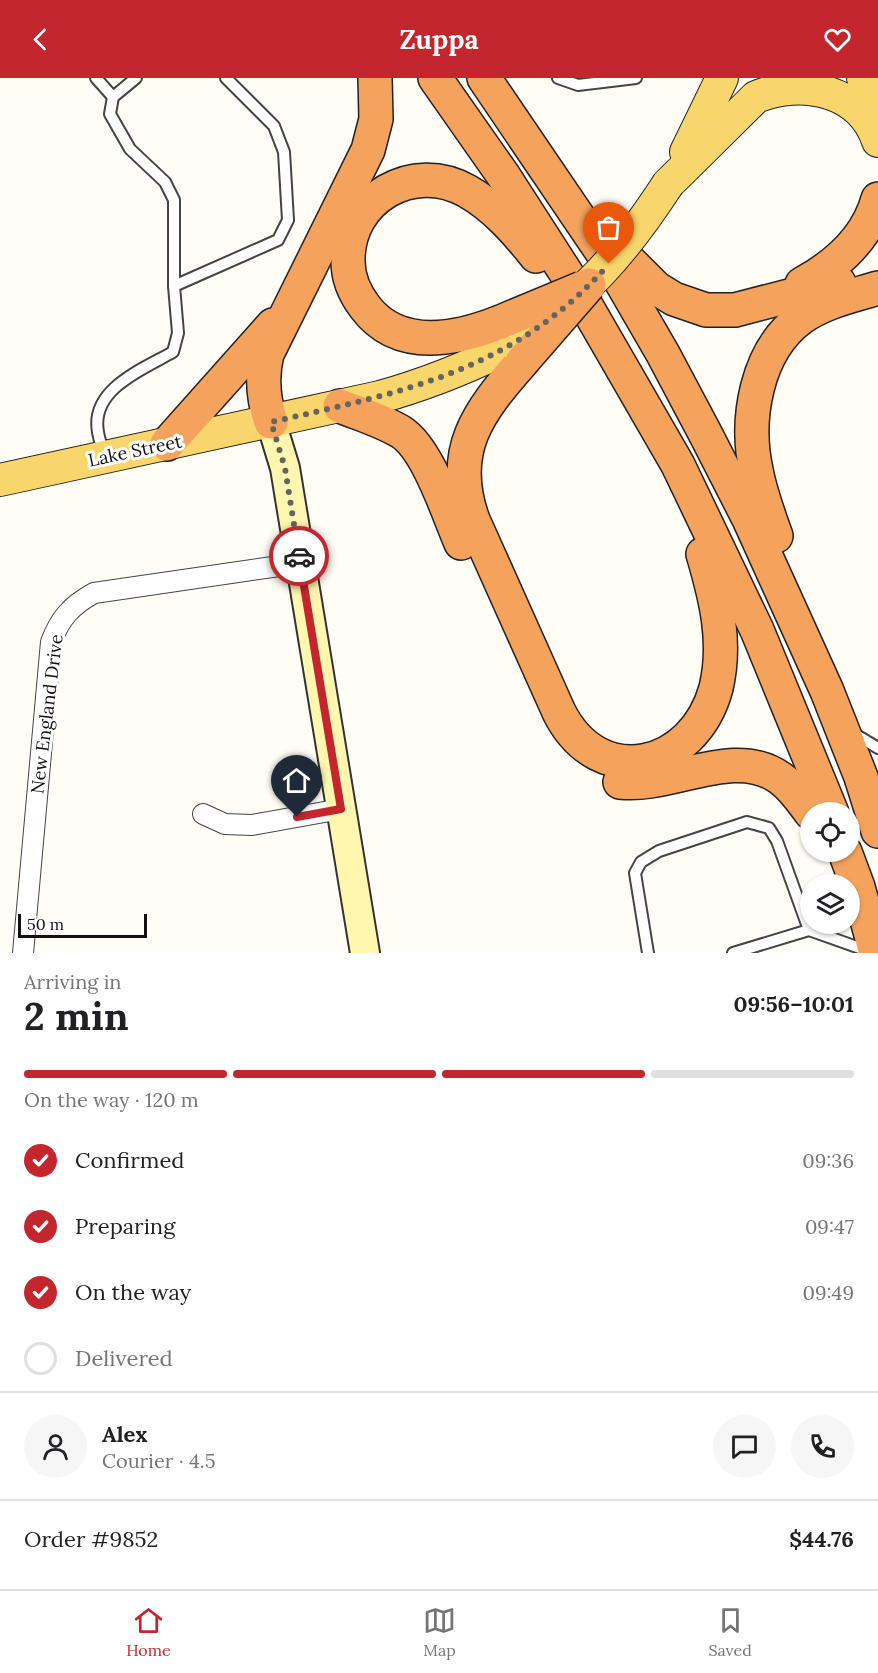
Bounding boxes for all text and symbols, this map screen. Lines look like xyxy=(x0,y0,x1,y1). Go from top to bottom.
text: Zuppa xyxy=(399,22,479,56)
icon: back xyxy=(24,23,57,56)
icon: heart xyxy=(821,23,854,56)
pin xyxy=(583,202,634,264)
icon: bag xyxy=(592,211,625,244)
street label: Lake Street xyxy=(86,429,184,472)
courier xyxy=(269,526,329,586)
icon: car xyxy=(283,540,316,573)
street label: New England Drive xyxy=(25,633,68,795)
pin xyxy=(271,755,322,817)
icon: home xyxy=(280,764,313,797)
map controls xyxy=(800,802,860,934)
button: locate xyxy=(800,802,860,862)
button: layers xyxy=(800,874,860,934)
scale bar xyxy=(18,911,147,938)
text: 50 m xyxy=(27,914,64,934)
text: Arriving in xyxy=(24,969,121,994)
text: 09:56–10:01 xyxy=(734,990,854,1018)
text: 2 min xyxy=(24,991,129,1041)
text: On the way · 120 m xyxy=(24,1087,199,1112)
icon: check xyxy=(24,1144,57,1177)
text: Confirmed xyxy=(75,1146,184,1174)
text: 09:36 xyxy=(802,1148,854,1173)
icon: check xyxy=(24,1210,57,1243)
text: Preparing xyxy=(75,1212,175,1240)
text: 09:47 xyxy=(805,1214,854,1239)
icon: check xyxy=(24,1276,57,1309)
text: On the way xyxy=(75,1278,191,1306)
text: 09:49 xyxy=(803,1280,854,1305)
text: Delivered xyxy=(75,1344,173,1372)
button: person xyxy=(24,1415,87,1478)
button: chat xyxy=(713,1415,776,1478)
button: phone xyxy=(791,1415,854,1478)
text: Alex xyxy=(102,1420,147,1448)
text: Courier · 4.5 xyxy=(102,1448,216,1473)
text: Order #9852 xyxy=(24,1525,158,1553)
text: $44.76 xyxy=(789,1525,854,1553)
tab: Home xyxy=(126,1604,171,1660)
tab: Map xyxy=(423,1604,456,1660)
tab: Saved xyxy=(708,1604,752,1660)

